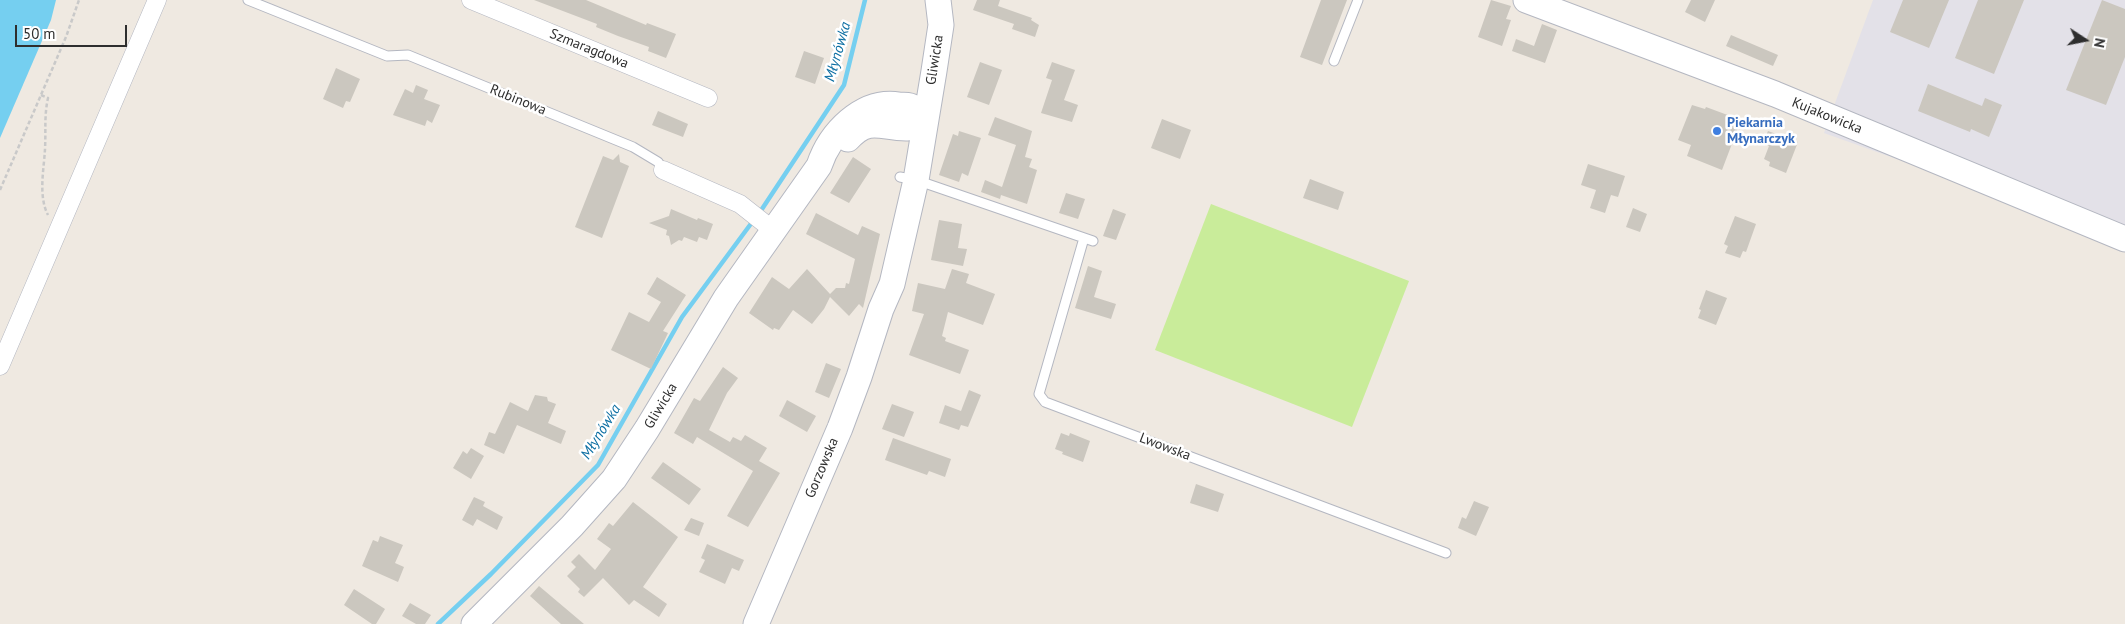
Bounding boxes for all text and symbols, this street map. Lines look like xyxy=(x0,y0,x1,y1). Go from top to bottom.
scale bar xyxy=(18,15,130,47)
north arrow xyxy=(2060,15,2110,65)
water label: Młynówka xyxy=(821,20,855,84)
text: 50 m xyxy=(23,24,56,43)
street label: Szmaragdowa xyxy=(547,26,631,72)
street label: Gliwicka xyxy=(923,34,947,86)
text: N xyxy=(2090,37,2109,49)
street label: Rubinowa xyxy=(487,81,549,119)
street label: Kujakowicka xyxy=(1789,94,1865,138)
place label: Piekarnia Młynarczyk xyxy=(1727,115,1795,148)
marker: Piekarnia Młynarczyk xyxy=(1711,125,1723,137)
street label: Gliwicka xyxy=(641,380,681,432)
water label: Młynówka xyxy=(577,401,625,463)
street label: Lwowska xyxy=(1137,430,1193,464)
street label: Gorzowska xyxy=(802,435,842,501)

